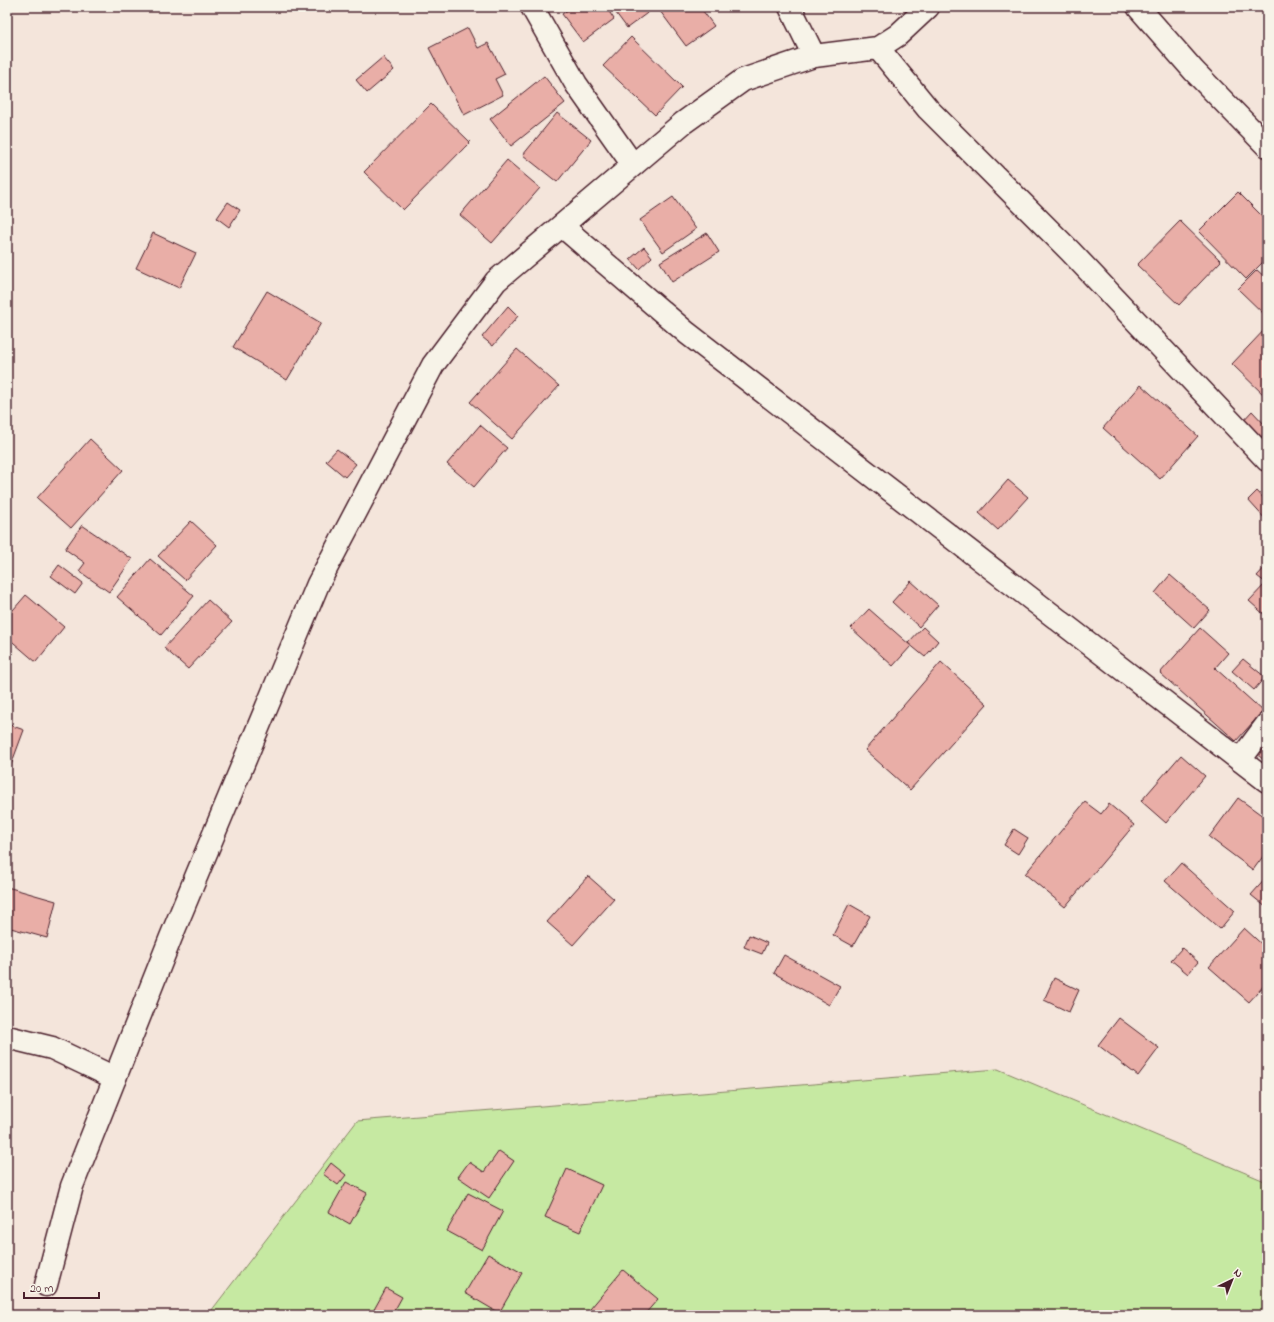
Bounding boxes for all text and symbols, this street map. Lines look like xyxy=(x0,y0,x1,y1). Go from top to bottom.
north arrow xyxy=(1212,1260,1252,1300)
text: N xyxy=(1230,1265,1246,1282)
scale bar xyxy=(24,1274,99,1300)
text: 20 m xyxy=(30,1280,53,1298)

